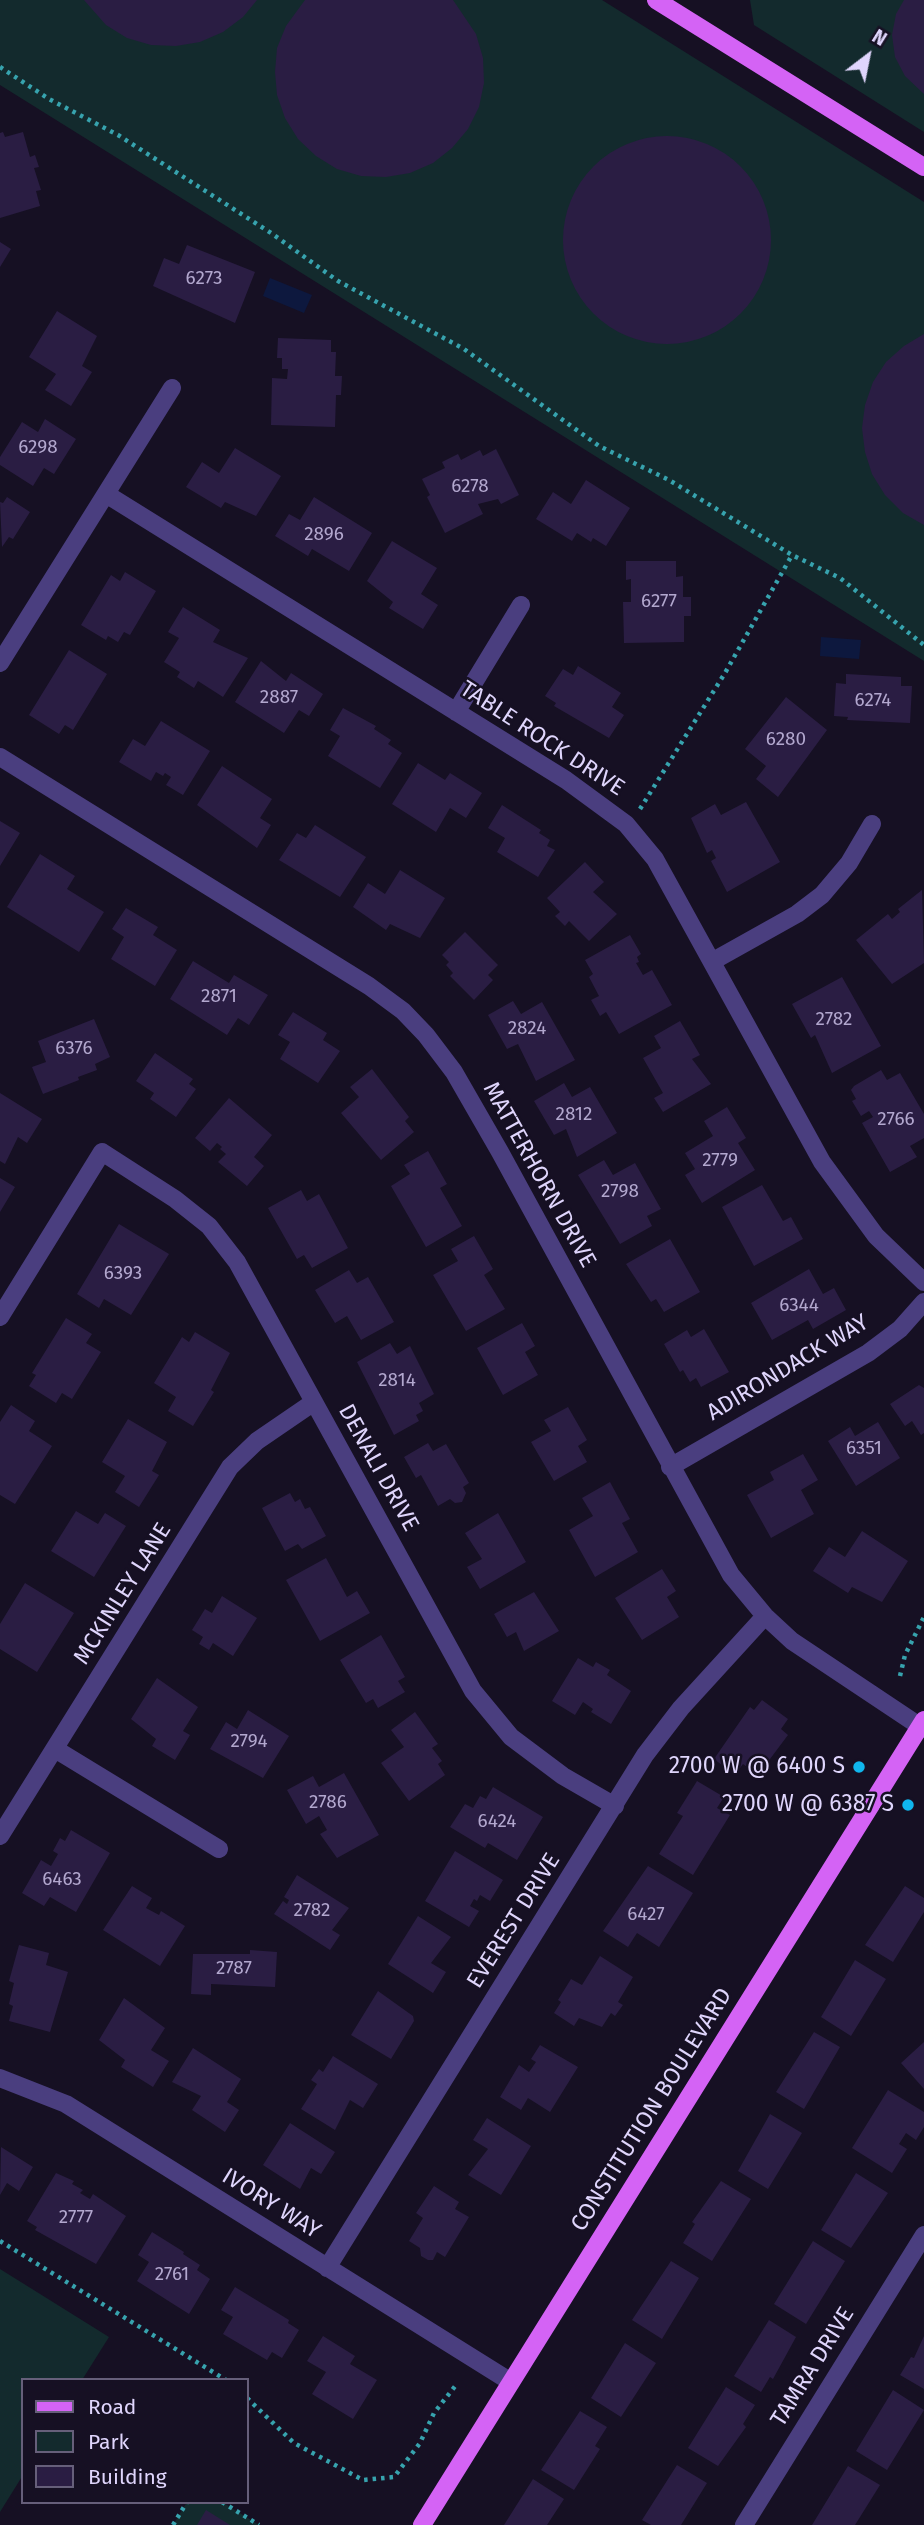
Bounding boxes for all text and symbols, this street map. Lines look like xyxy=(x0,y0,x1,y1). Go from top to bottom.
north arrow xyxy=(833,21,903,91)
text: N xyxy=(868,25,891,51)
house number: 6273 xyxy=(186,268,222,290)
house number: 6298 xyxy=(18,437,58,459)
house number: 6278 xyxy=(451,476,489,498)
house number: 2896 xyxy=(304,524,344,546)
house number: 6277 xyxy=(641,591,677,613)
street label: TABLE ROCK DRIVE xyxy=(455,676,629,802)
house number: 2887 xyxy=(260,687,298,709)
house number: 6274 xyxy=(855,690,891,712)
house number: 6280 xyxy=(766,729,806,751)
house number: 2871 xyxy=(201,986,237,1008)
house number: 2782 xyxy=(816,1009,852,1031)
house number: 2824 xyxy=(508,1018,546,1040)
house number: 6376 xyxy=(55,1038,93,1060)
street label: MATTERHORN DRIVE xyxy=(477,1077,601,1273)
house number: 2812 xyxy=(556,1104,592,1126)
house number: 2766 xyxy=(877,1109,915,1131)
house number: 2779 xyxy=(702,1150,738,1172)
house number: 2798 xyxy=(601,1181,639,1203)
house number: 6393 xyxy=(104,1263,142,1285)
house number: 6344 xyxy=(779,1295,819,1317)
street label: ADIRONDACK WAY xyxy=(702,1309,874,1427)
house number: 2814 xyxy=(378,1370,416,1392)
street label: DENALI DRIVE xyxy=(332,1400,424,1536)
house number: 6351 xyxy=(846,1438,882,1460)
street label: MCKINLEY LANE xyxy=(68,1518,178,1670)
house number: 2794 xyxy=(230,1731,268,1753)
place label: 2700 W @ 6400 S xyxy=(669,1753,845,1781)
marker: 2700 W @ 6400 S xyxy=(851,1759,867,1775)
place label: 2700 W @ 6387 S xyxy=(722,1791,894,1819)
house number: 2786 xyxy=(309,1792,347,1814)
marker: 2700 W @ 6387 S xyxy=(900,1797,916,1813)
house number: 6424 xyxy=(478,1811,516,1833)
street label: EVEREST DRIVE xyxy=(461,1848,567,1994)
house number: 6463 xyxy=(42,1869,82,1891)
house number: 2782 xyxy=(294,1900,330,1922)
house number: 6427 xyxy=(627,1904,665,1926)
house number: 2787 xyxy=(216,1958,252,1980)
street label: CONSTITUTION BOULEVARD xyxy=(566,1983,738,2237)
street label: IVORY WAY xyxy=(217,2163,325,2245)
house number: 2777 xyxy=(59,2207,93,2229)
house number: 2761 xyxy=(155,2264,189,2286)
street label: TAMRA DRIVE xyxy=(765,2302,861,2432)
legend xyxy=(21,2378,248,2504)
text: Road xyxy=(88,2394,136,2420)
text: Park xyxy=(88,2429,129,2455)
text: Building xyxy=(88,2464,167,2490)

